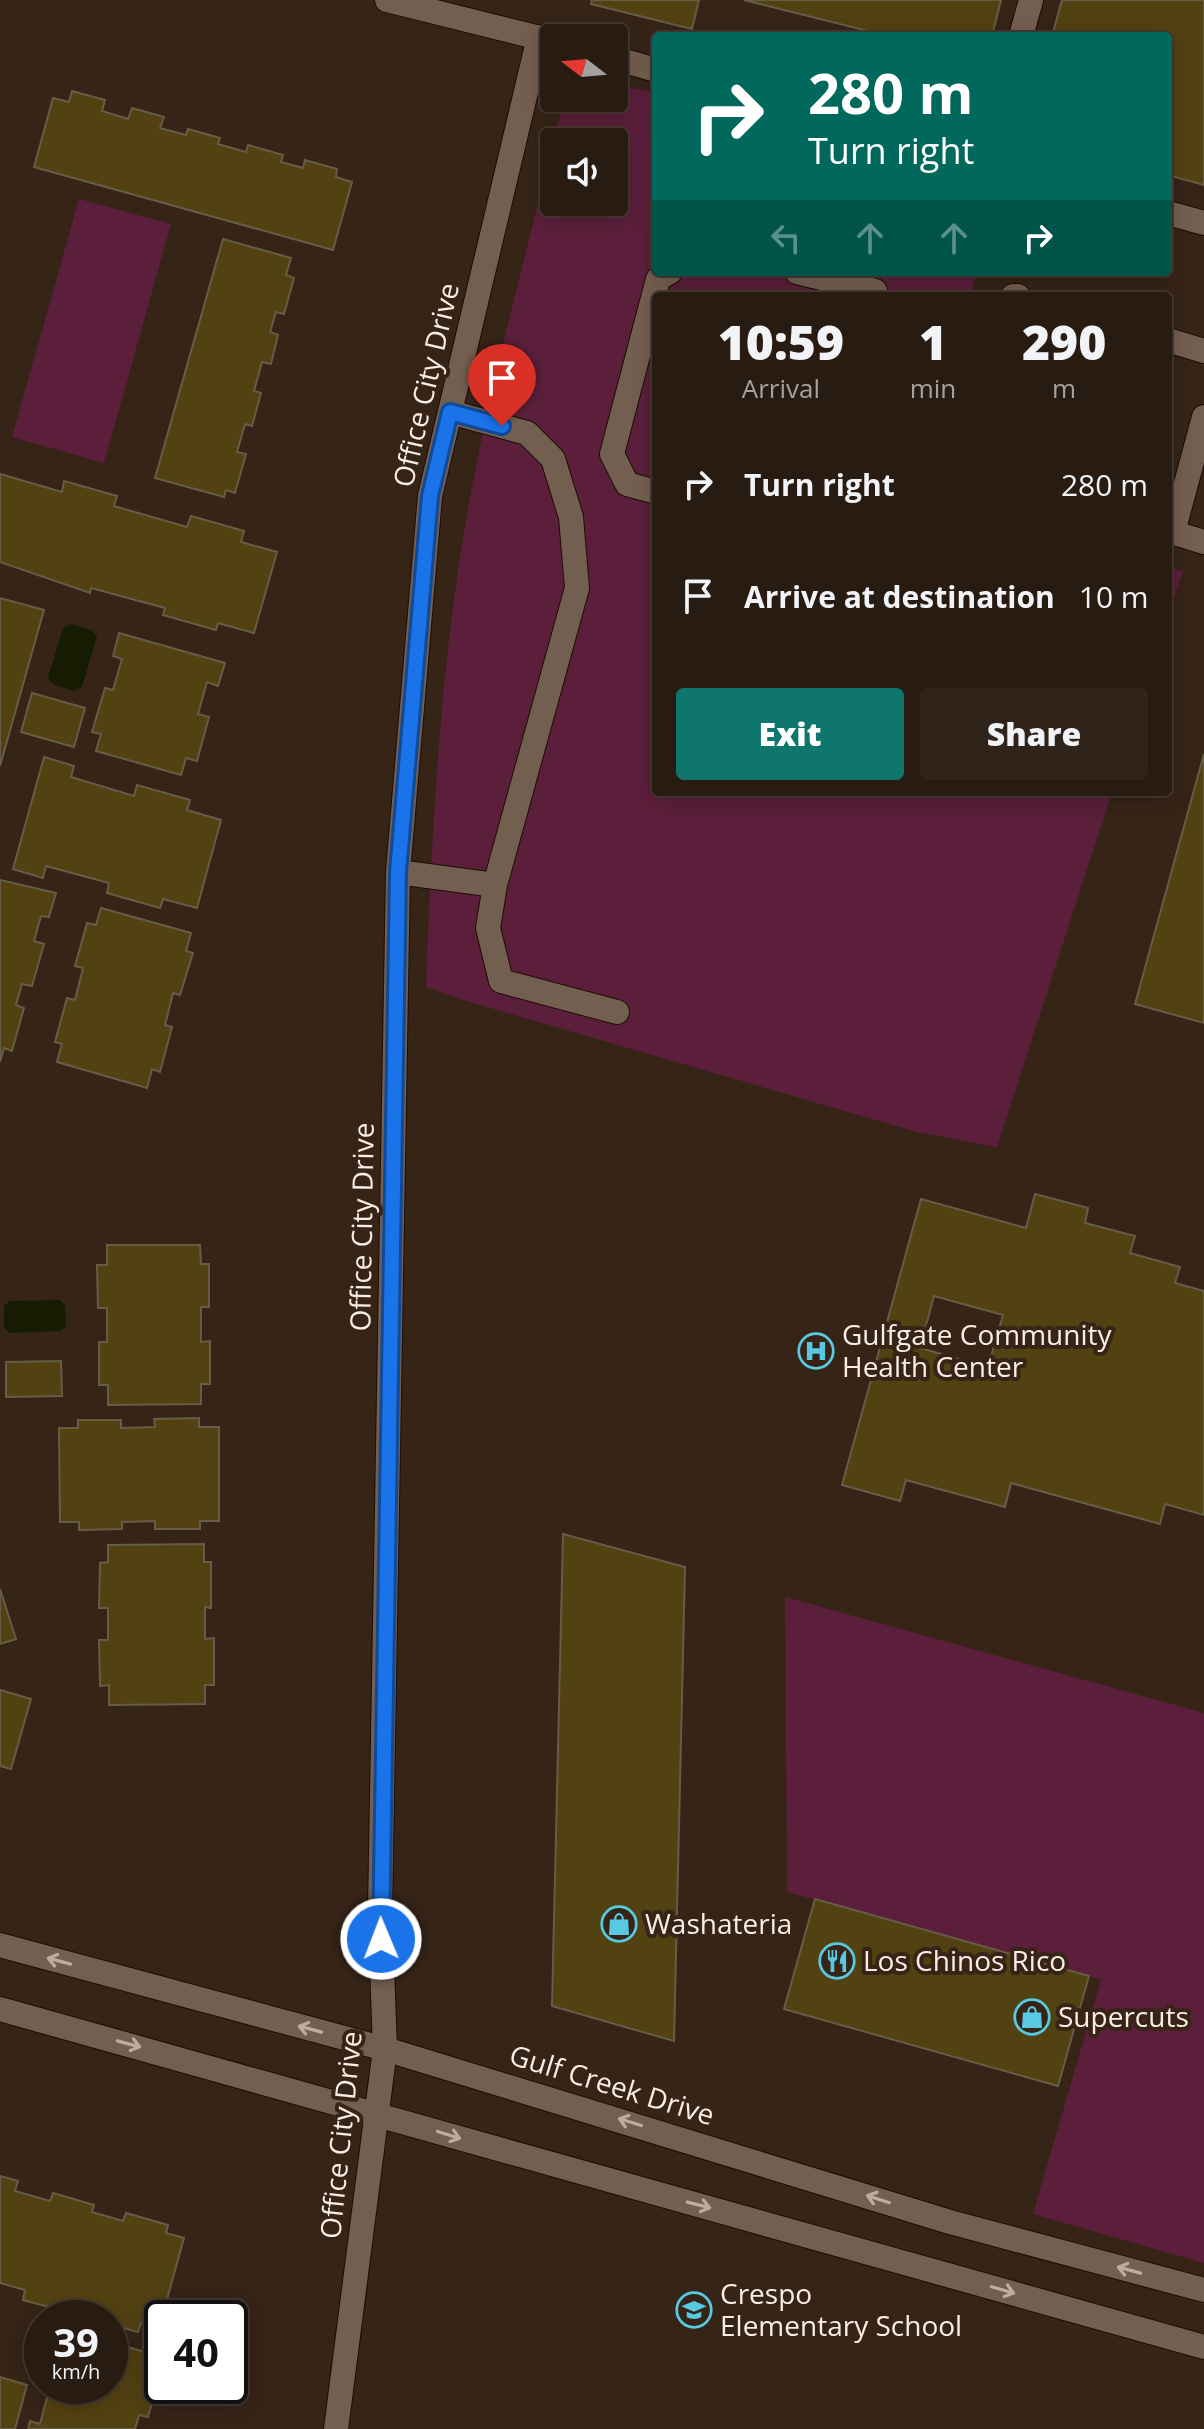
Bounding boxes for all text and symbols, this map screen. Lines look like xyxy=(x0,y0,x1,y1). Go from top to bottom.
north arrow xyxy=(540,24,628,112)
map controls xyxy=(540,24,628,216)
text: 280 m xyxy=(808,54,974,130)
icon: right xyxy=(676,64,780,168)
text: Turn right xyxy=(808,126,974,175)
button: sound xyxy=(540,128,628,216)
icon: left xyxy=(764,216,808,260)
icon: ahead xyxy=(848,216,892,260)
icon: ahead xyxy=(932,216,976,260)
icon: right xyxy=(1016,216,1060,260)
street label: Office City Drive xyxy=(383,279,467,491)
text: 10:59 xyxy=(718,309,844,374)
text: 1 xyxy=(919,309,947,374)
text: 290 xyxy=(1022,309,1106,374)
pin xyxy=(468,344,536,426)
icon: arrive xyxy=(480,356,524,400)
text: Arrival xyxy=(742,370,820,406)
text: min xyxy=(910,370,956,406)
text: m xyxy=(1052,370,1076,406)
icon: right xyxy=(676,462,720,506)
text: Turn right xyxy=(744,464,895,505)
text: 280 m xyxy=(1061,464,1148,505)
icon: arrive xyxy=(676,574,720,618)
text: Arrive at destination xyxy=(744,576,1055,617)
text: 10 m xyxy=(1079,576,1149,617)
button: Exit xyxy=(676,688,904,780)
button: Share xyxy=(920,688,1148,780)
street label: Office City Drive xyxy=(340,1122,382,1332)
place label: Gulfgate Community Health Center xyxy=(842,1315,1112,1385)
hospital icon: Gulfgate Community Health Center xyxy=(797,1332,835,1370)
position arrow xyxy=(339,1897,423,1981)
place label: Washateria xyxy=(645,1904,792,1942)
shop icon: Washateria xyxy=(600,1905,638,1943)
place label: Los Chinos Rico xyxy=(863,1941,1066,1979)
restaurant icon: Los Chinos Rico xyxy=(818,1942,856,1980)
one-way arrow xyxy=(46,1952,72,1967)
place label: Supercuts xyxy=(1058,1997,1189,2035)
shop icon: Supercuts xyxy=(1013,1998,1051,2036)
one-way arrow xyxy=(297,2020,323,2035)
street label: Office City Drive xyxy=(310,2029,370,2241)
street label: Gulf Creek Drive xyxy=(505,2035,719,2133)
one-way arrow xyxy=(116,2038,142,2053)
one-way arrow xyxy=(618,2114,644,2129)
one-way arrow xyxy=(436,2128,461,2143)
one-way arrow xyxy=(866,2191,892,2206)
one-way arrow xyxy=(686,2198,711,2213)
one-way arrow xyxy=(1116,2261,1142,2276)
place label: Crespo Elementary School xyxy=(720,2274,962,2344)
one-way arrow xyxy=(990,2284,1016,2299)
school or university icon: Crespo Elementary School xyxy=(675,2291,713,2329)
speed limit sign: 40 xyxy=(144,2300,248,2404)
text: 39 xyxy=(53,2314,99,2369)
text: km/h xyxy=(52,2358,100,2385)

